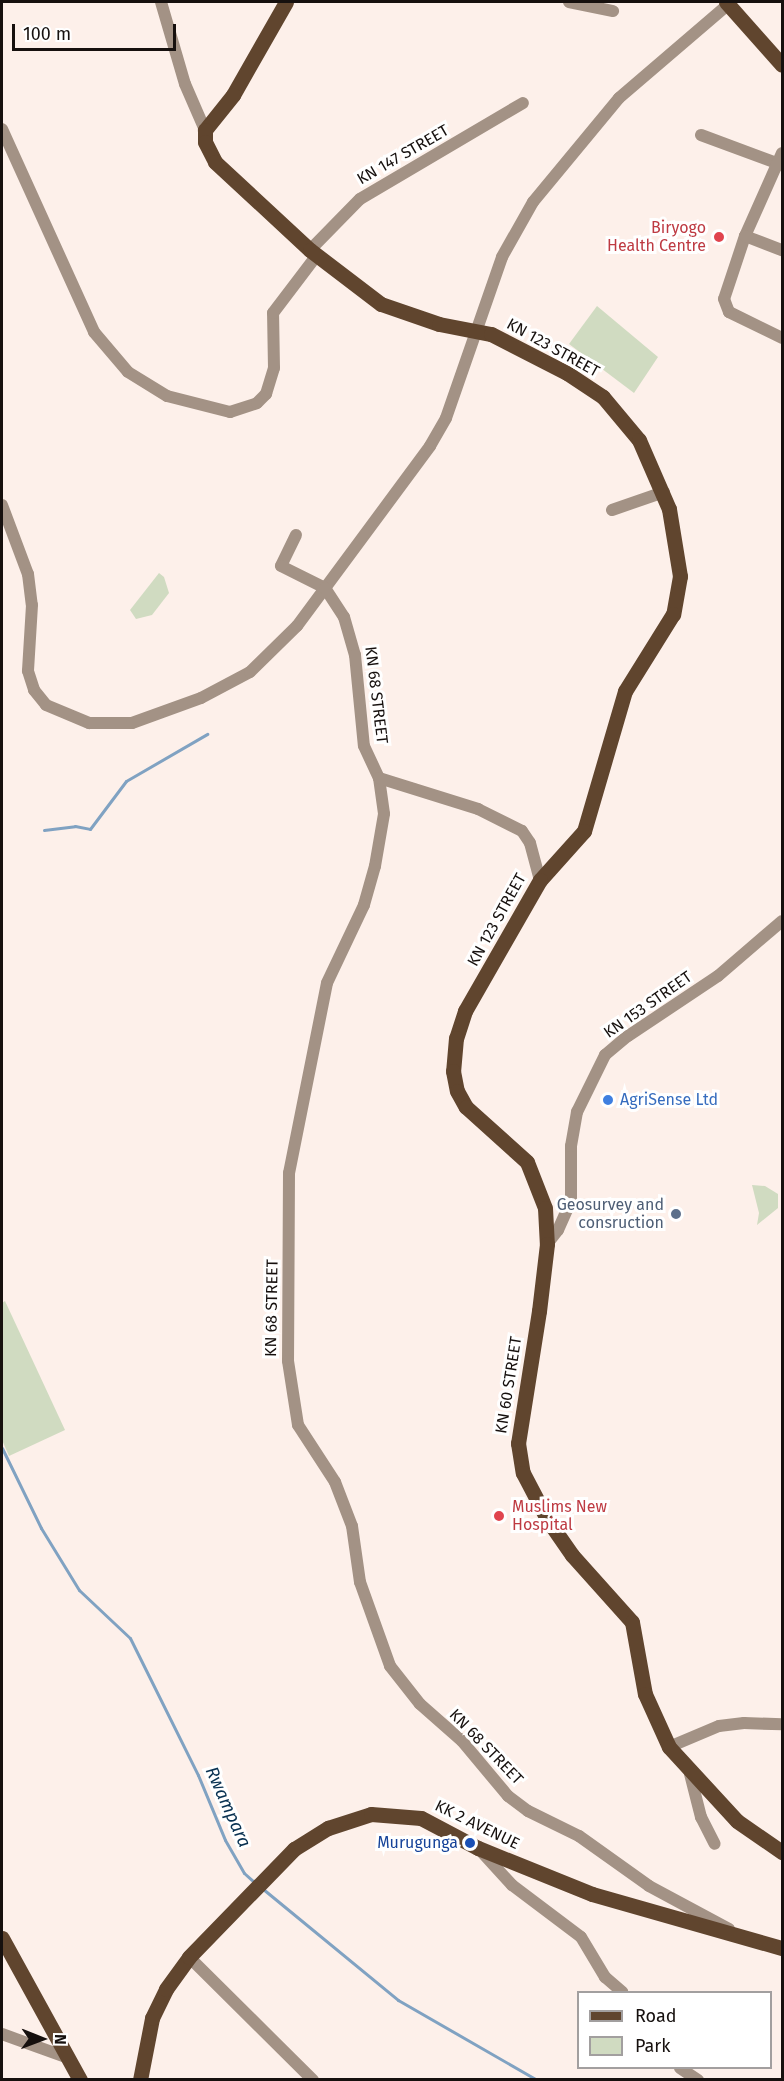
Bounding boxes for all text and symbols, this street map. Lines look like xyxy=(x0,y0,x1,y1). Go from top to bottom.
scale bar xyxy=(15,12,178,50)
text: 100 m xyxy=(23,23,71,45)
street label: KN 147 STREET xyxy=(354,121,452,189)
place label: Biryogo Health Centre xyxy=(607,218,706,256)
marker: Biryogo Health Centre xyxy=(710,228,728,246)
street label: KN 123 STREET xyxy=(503,315,603,381)
street label: KN 68 STREET xyxy=(361,645,391,745)
street label: KN 123 STREET xyxy=(464,870,530,970)
street label: KN 153 STREET xyxy=(600,967,696,1043)
place label: AgriSense Ltd xyxy=(620,1090,718,1110)
marker: AgriSense Ltd xyxy=(601,1093,615,1107)
place label: Geosurvey and consruction xyxy=(557,1195,664,1233)
marker: Geosurvey and consruction xyxy=(669,1207,683,1221)
street label: KN 68 STREET xyxy=(262,1259,282,1357)
street label: KN 60 STREET xyxy=(492,1335,526,1435)
place label: Muslims New Hospital xyxy=(512,1497,607,1535)
marker: Muslims New Hospital xyxy=(490,1507,508,1525)
street label: KN 68 STREET xyxy=(445,1705,527,1789)
water label: Rwampara xyxy=(201,1763,255,1851)
street label: KK 2 AVENUE xyxy=(432,1796,522,1854)
place label: Murugunga xyxy=(377,1833,458,1853)
marker: Murugunga xyxy=(463,1836,477,1850)
legend xyxy=(577,1991,772,2069)
text: Road xyxy=(635,2005,677,2027)
north arrow xyxy=(12,2009,72,2069)
text: N xyxy=(51,2034,70,2045)
text: Park xyxy=(635,2035,670,2057)

